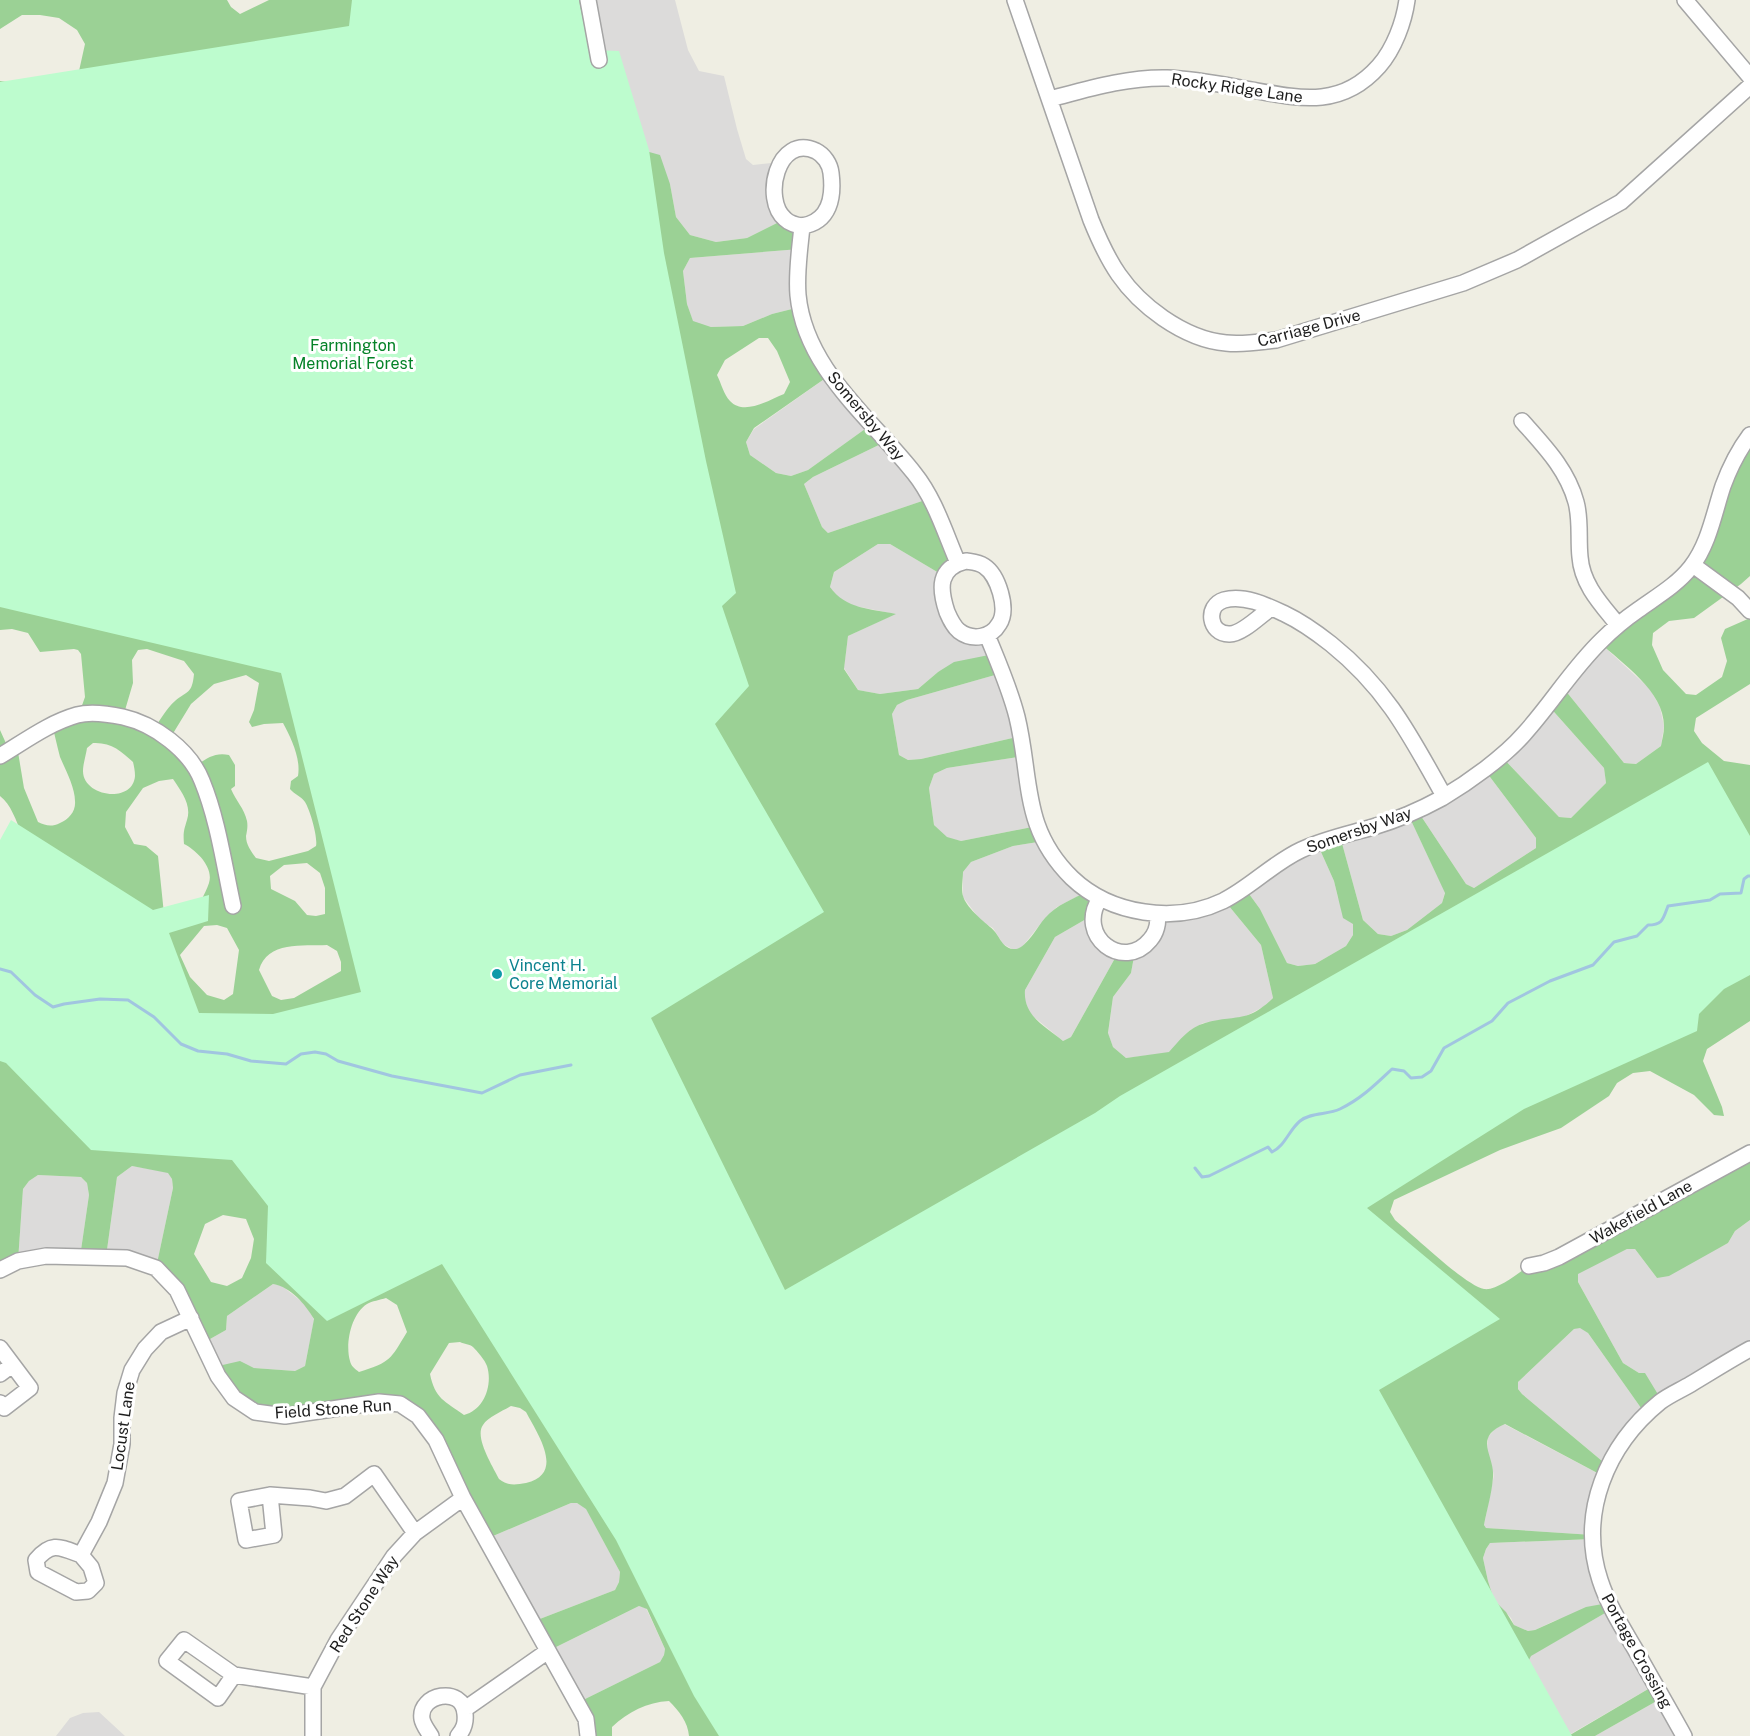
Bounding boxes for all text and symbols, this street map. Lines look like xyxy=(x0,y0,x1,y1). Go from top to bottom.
street label: Rocky Ridge Lane xyxy=(1170,69,1304,107)
street label: Carriage Drive xyxy=(1255,305,1363,351)
park label: Farmington Memorial Forest xyxy=(292,336,414,373)
street label: Somersby Way xyxy=(823,368,909,465)
street label: Somersby Way xyxy=(1304,803,1415,857)
place label: Vincent H. Core Memorial xyxy=(509,956,618,993)
marker: Vincent H. Core Memorial xyxy=(490,967,504,981)
street label: Wakefield Lane xyxy=(1587,1176,1695,1248)
street label: Locust Lane xyxy=(107,1380,139,1472)
street label: Field Stone Run xyxy=(274,1395,392,1423)
street label: Red Stone Way xyxy=(326,1552,403,1656)
street label: Portage Crossing xyxy=(1598,1590,1676,1712)

